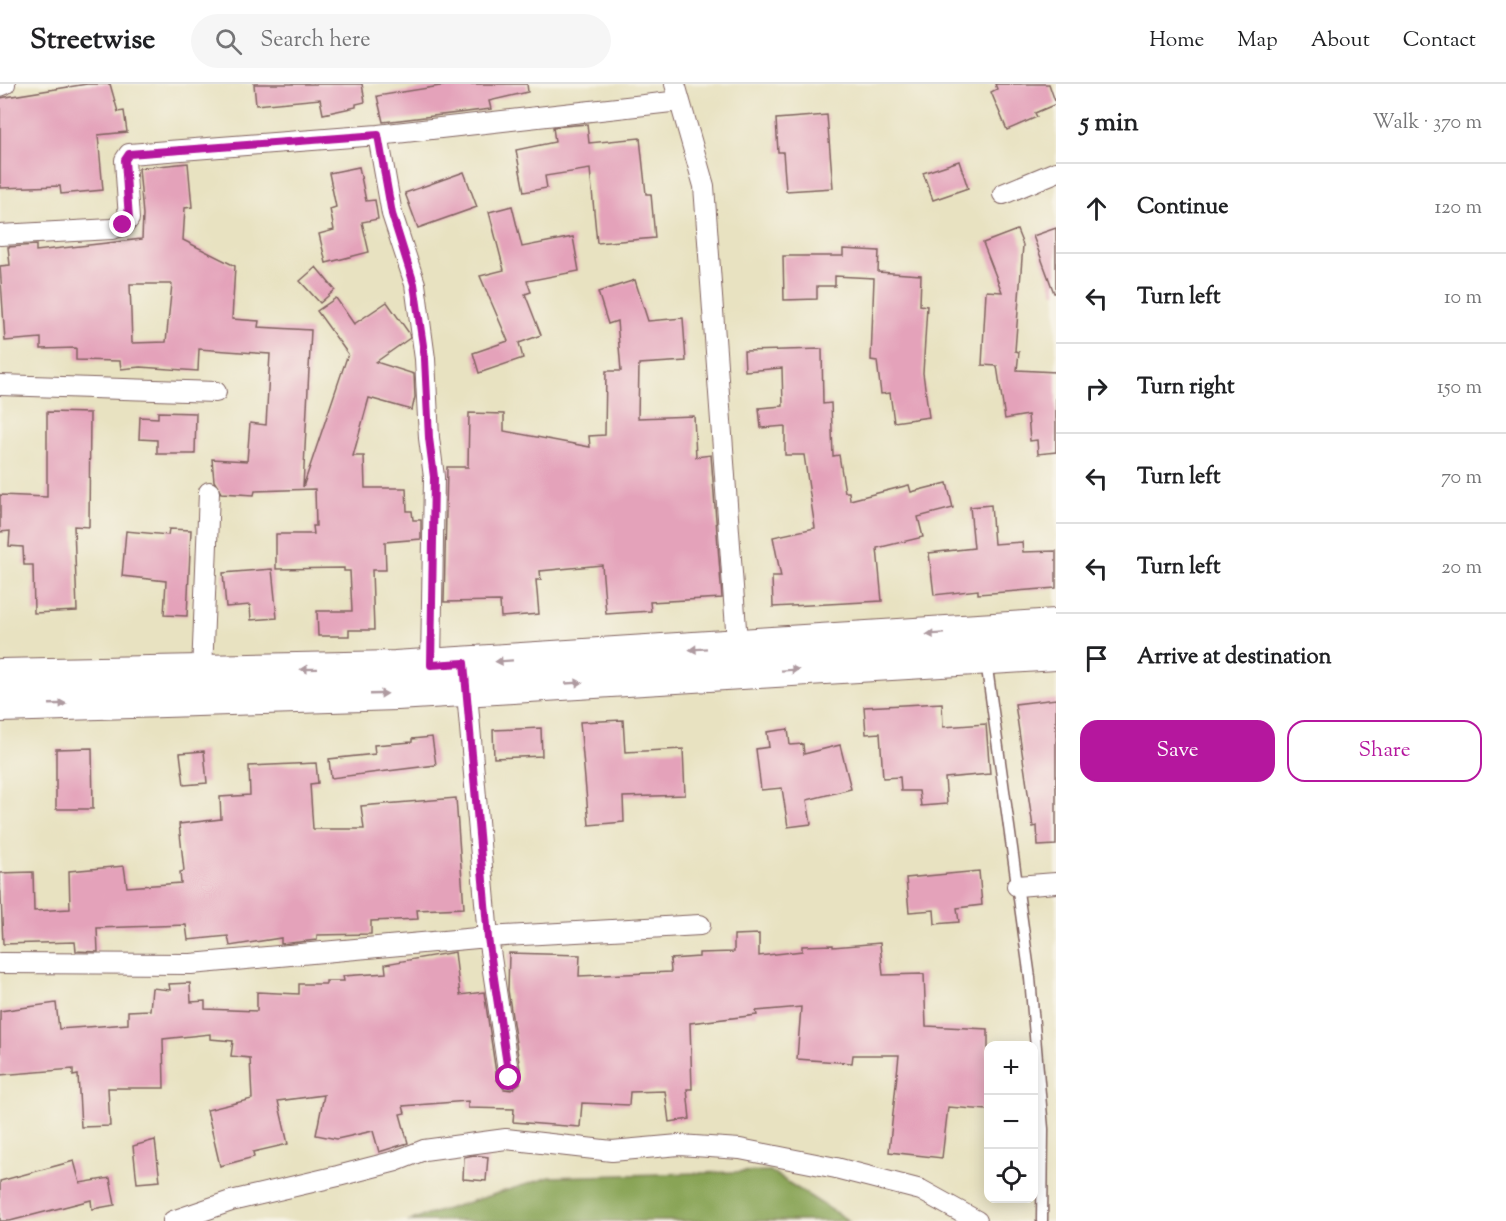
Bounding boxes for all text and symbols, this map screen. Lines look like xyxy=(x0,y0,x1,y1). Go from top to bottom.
search box xyxy=(191,14,611,68)
text: Streetwise xyxy=(30,21,155,61)
icon: search xyxy=(212,25,245,58)
text: Search here xyxy=(260,25,371,57)
text: Home xyxy=(1149,26,1204,56)
text: Map xyxy=(1237,26,1278,56)
text: About xyxy=(1311,26,1370,56)
text: Contact xyxy=(1403,26,1476,56)
text: 5 min xyxy=(1080,105,1139,142)
text: Walk · 370 m xyxy=(1372,109,1482,138)
icon: ahead xyxy=(1080,192,1113,225)
text: Continue xyxy=(1137,192,1228,224)
text: 120 m xyxy=(1434,194,1482,223)
route end xyxy=(109,211,135,237)
icon: left xyxy=(1080,282,1113,315)
text: Turn left xyxy=(1137,282,1220,314)
text: 10 m xyxy=(1444,284,1482,313)
icon: right xyxy=(1080,372,1113,405)
text: Turn right xyxy=(1137,372,1234,404)
text: 150 m xyxy=(1437,374,1482,403)
icon: left xyxy=(1080,462,1113,495)
text: Turn left xyxy=(1137,462,1220,494)
text: 70 m xyxy=(1441,464,1482,493)
icon: left xyxy=(1080,552,1113,585)
text: Turn left xyxy=(1137,552,1220,584)
text: 20 m xyxy=(1441,554,1482,583)
one-way arrow xyxy=(925,629,944,639)
icon: arrive xyxy=(1080,642,1113,675)
text: Arrive at destination xyxy=(1137,642,1332,674)
one-way arrow xyxy=(689,644,708,653)
one-way arrow xyxy=(494,656,513,665)
one-way arrow xyxy=(299,664,318,674)
one-way arrow xyxy=(780,666,799,675)
one-way arrow xyxy=(565,678,584,688)
one-way arrow xyxy=(370,690,389,699)
one-way arrow xyxy=(49,699,68,709)
button: Save xyxy=(1080,720,1275,782)
button: Share xyxy=(1287,720,1482,782)
map controls xyxy=(984,1041,1038,1203)
button: + xyxy=(984,1041,1038,1095)
route start xyxy=(495,1064,521,1090)
button: − xyxy=(984,1095,1038,1149)
button: locate xyxy=(984,1149,1038,1203)

